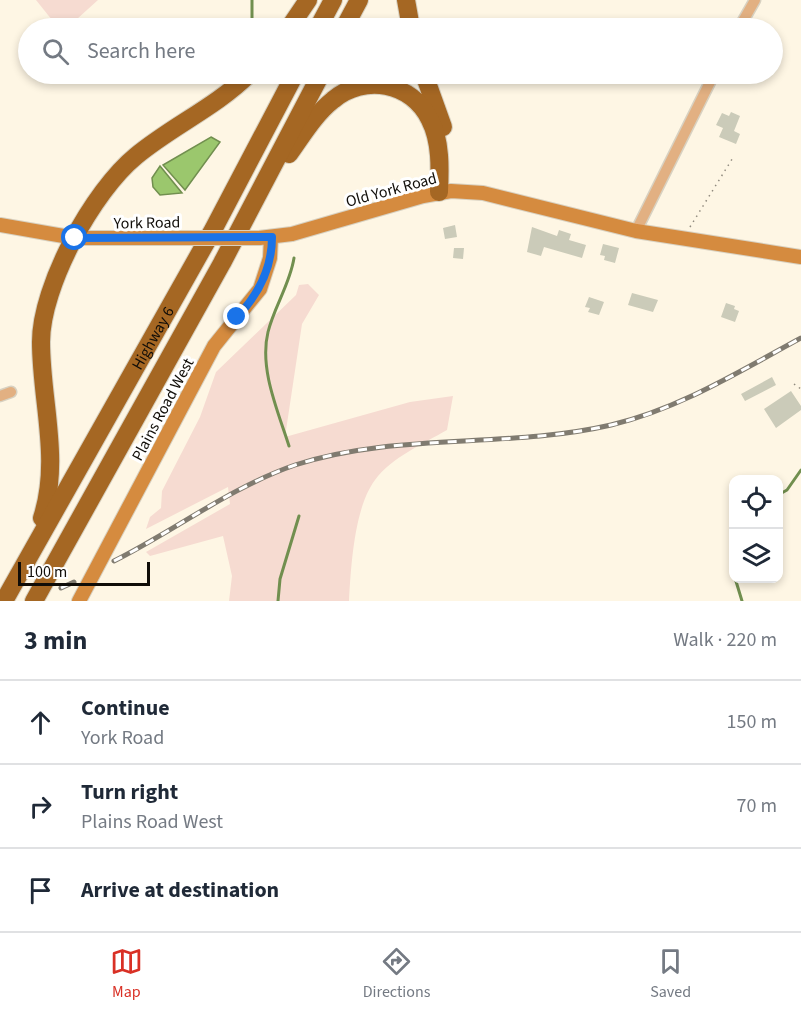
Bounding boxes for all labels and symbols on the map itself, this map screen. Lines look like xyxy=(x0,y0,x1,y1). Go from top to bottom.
street label: Old York Road xyxy=(343,167,439,213)
street label: York Road xyxy=(113,211,181,235)
route start xyxy=(61,224,87,250)
street label: Highway 6 xyxy=(127,303,180,374)
route end xyxy=(223,303,249,329)
street label: Plains Road West xyxy=(126,354,200,465)
scale bar xyxy=(18,559,150,586)

